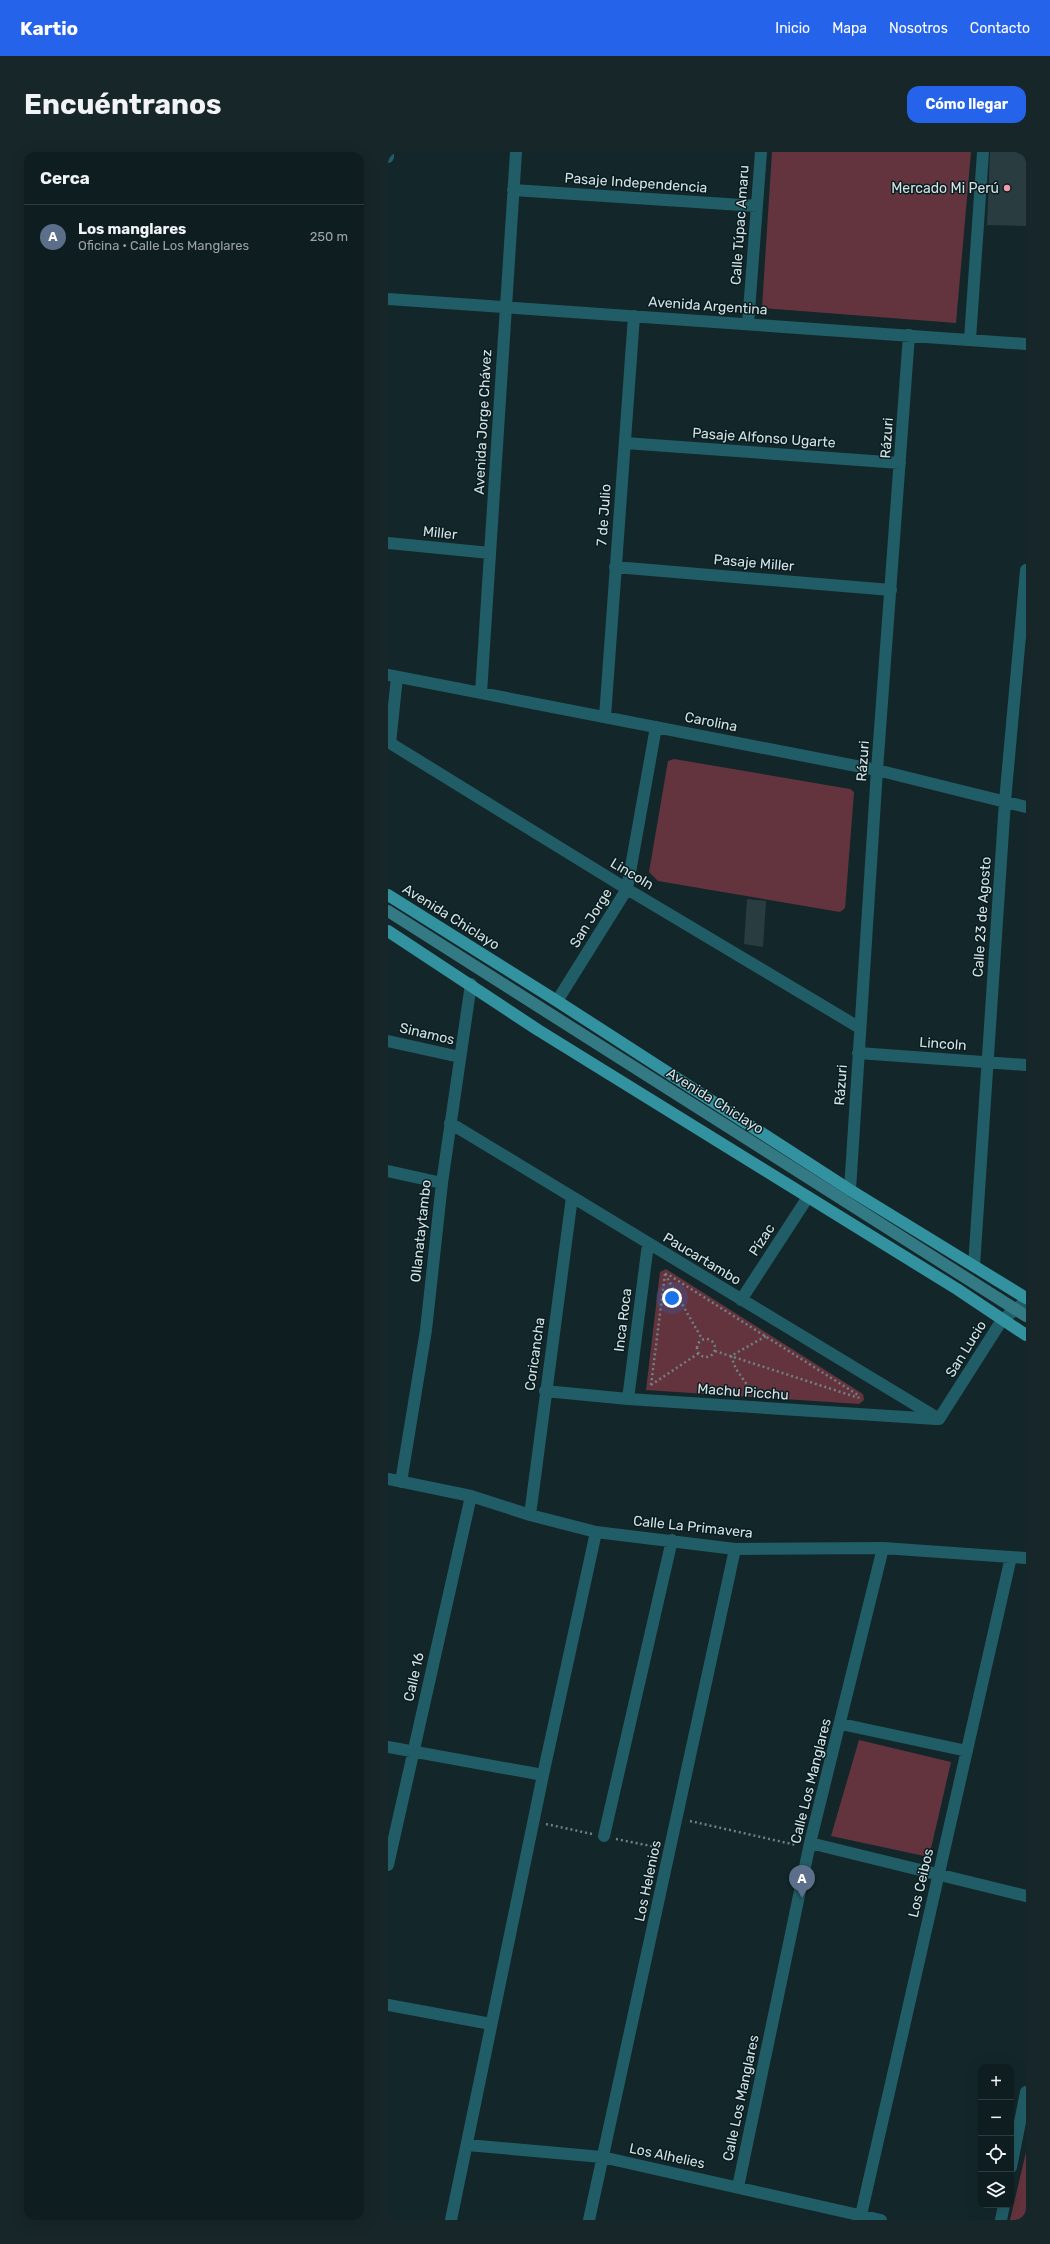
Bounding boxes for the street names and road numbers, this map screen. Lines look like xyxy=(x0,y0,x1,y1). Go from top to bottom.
street label: Calle Túpac Amaru xyxy=(727,164,753,286)
street label: Pasaje Independencia xyxy=(564,170,708,196)
street label: Avenida Argentina xyxy=(648,293,768,319)
street label: Avenida Jorge Chávez xyxy=(471,349,495,495)
street label: Rázuri xyxy=(877,417,897,459)
street label: Pasaje Alfonso Ugarte xyxy=(692,425,836,452)
street label: 7 de Julio xyxy=(593,483,615,547)
street label: Miller xyxy=(422,523,459,543)
street label: Pasaje Miller xyxy=(713,551,796,575)
street label: Carolina xyxy=(683,709,739,735)
street label: Rázuri xyxy=(853,740,873,782)
street label: Lincoln xyxy=(607,855,657,893)
street label: Calle 23 de Agosto xyxy=(969,856,995,978)
street label: Avenida Chiclayo xyxy=(399,880,503,954)
street label: San Jorge xyxy=(566,885,616,951)
street label: Sinamos xyxy=(398,1019,456,1049)
street label: Lincoln xyxy=(919,1034,967,1054)
street label: Avenida Chiclayo xyxy=(663,1064,767,1138)
street label: Rázuri xyxy=(831,1064,851,1106)
street label: Ollanataytambo xyxy=(407,1179,435,1283)
street label: Pízac xyxy=(745,1220,779,1259)
street label: Paucartambo xyxy=(660,1229,744,1289)
street label: Inca Roca xyxy=(611,1287,635,1353)
street label: Coricancha xyxy=(521,1316,549,1392)
street label: San Lucio xyxy=(942,1318,990,1380)
street label: Machu Picchu xyxy=(697,1380,789,1404)
street label: Calle La Primavera xyxy=(632,1512,754,1542)
street label: Calle 16 xyxy=(400,1651,428,1703)
street label: Calle Los Manglares xyxy=(787,1717,835,1845)
street label: Los Helenios xyxy=(631,1839,665,1923)
street label: Los Ceibos xyxy=(905,1847,937,1919)
street label: Calle Los Manglares xyxy=(719,2033,763,2163)
street label: Los Alhelies xyxy=(628,2140,706,2172)

